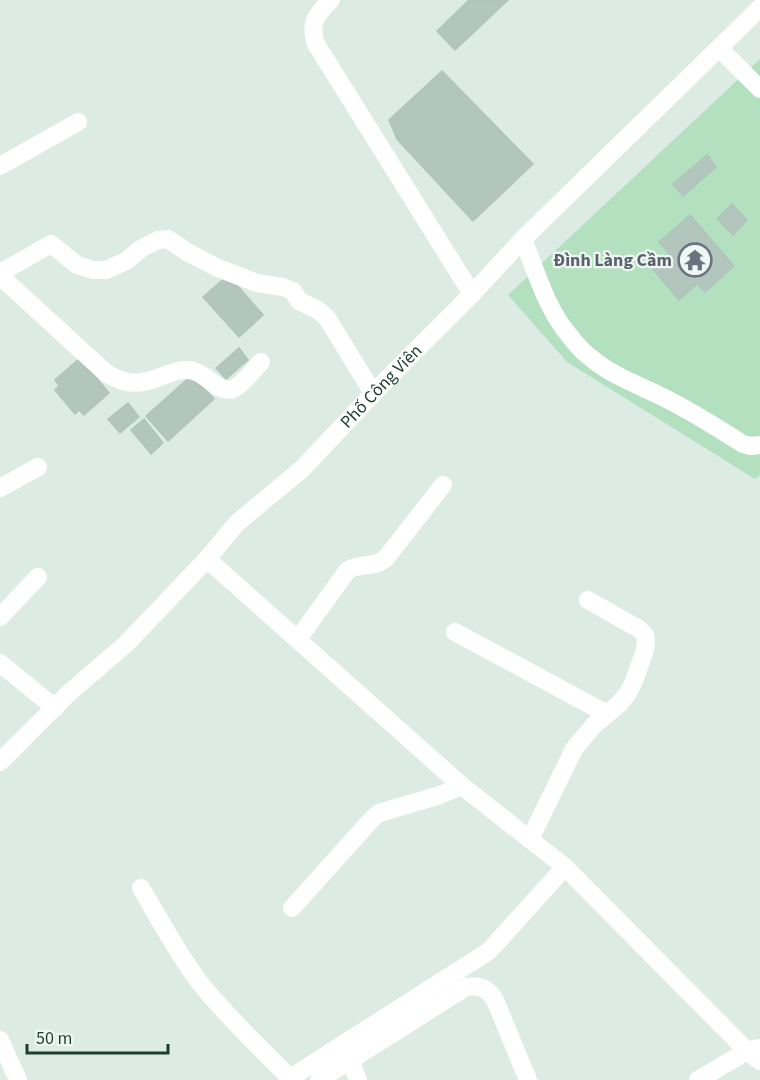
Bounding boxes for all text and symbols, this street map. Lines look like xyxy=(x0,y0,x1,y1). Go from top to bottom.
temple icon: Đình Làng Cầm xyxy=(677,242,713,278)
place label: Đình Làng Cầm xyxy=(553,248,672,273)
street label: Phố Công Viên xyxy=(335,339,428,434)
scale bar xyxy=(27,1017,168,1055)
text: 50 m xyxy=(36,1026,72,1051)

